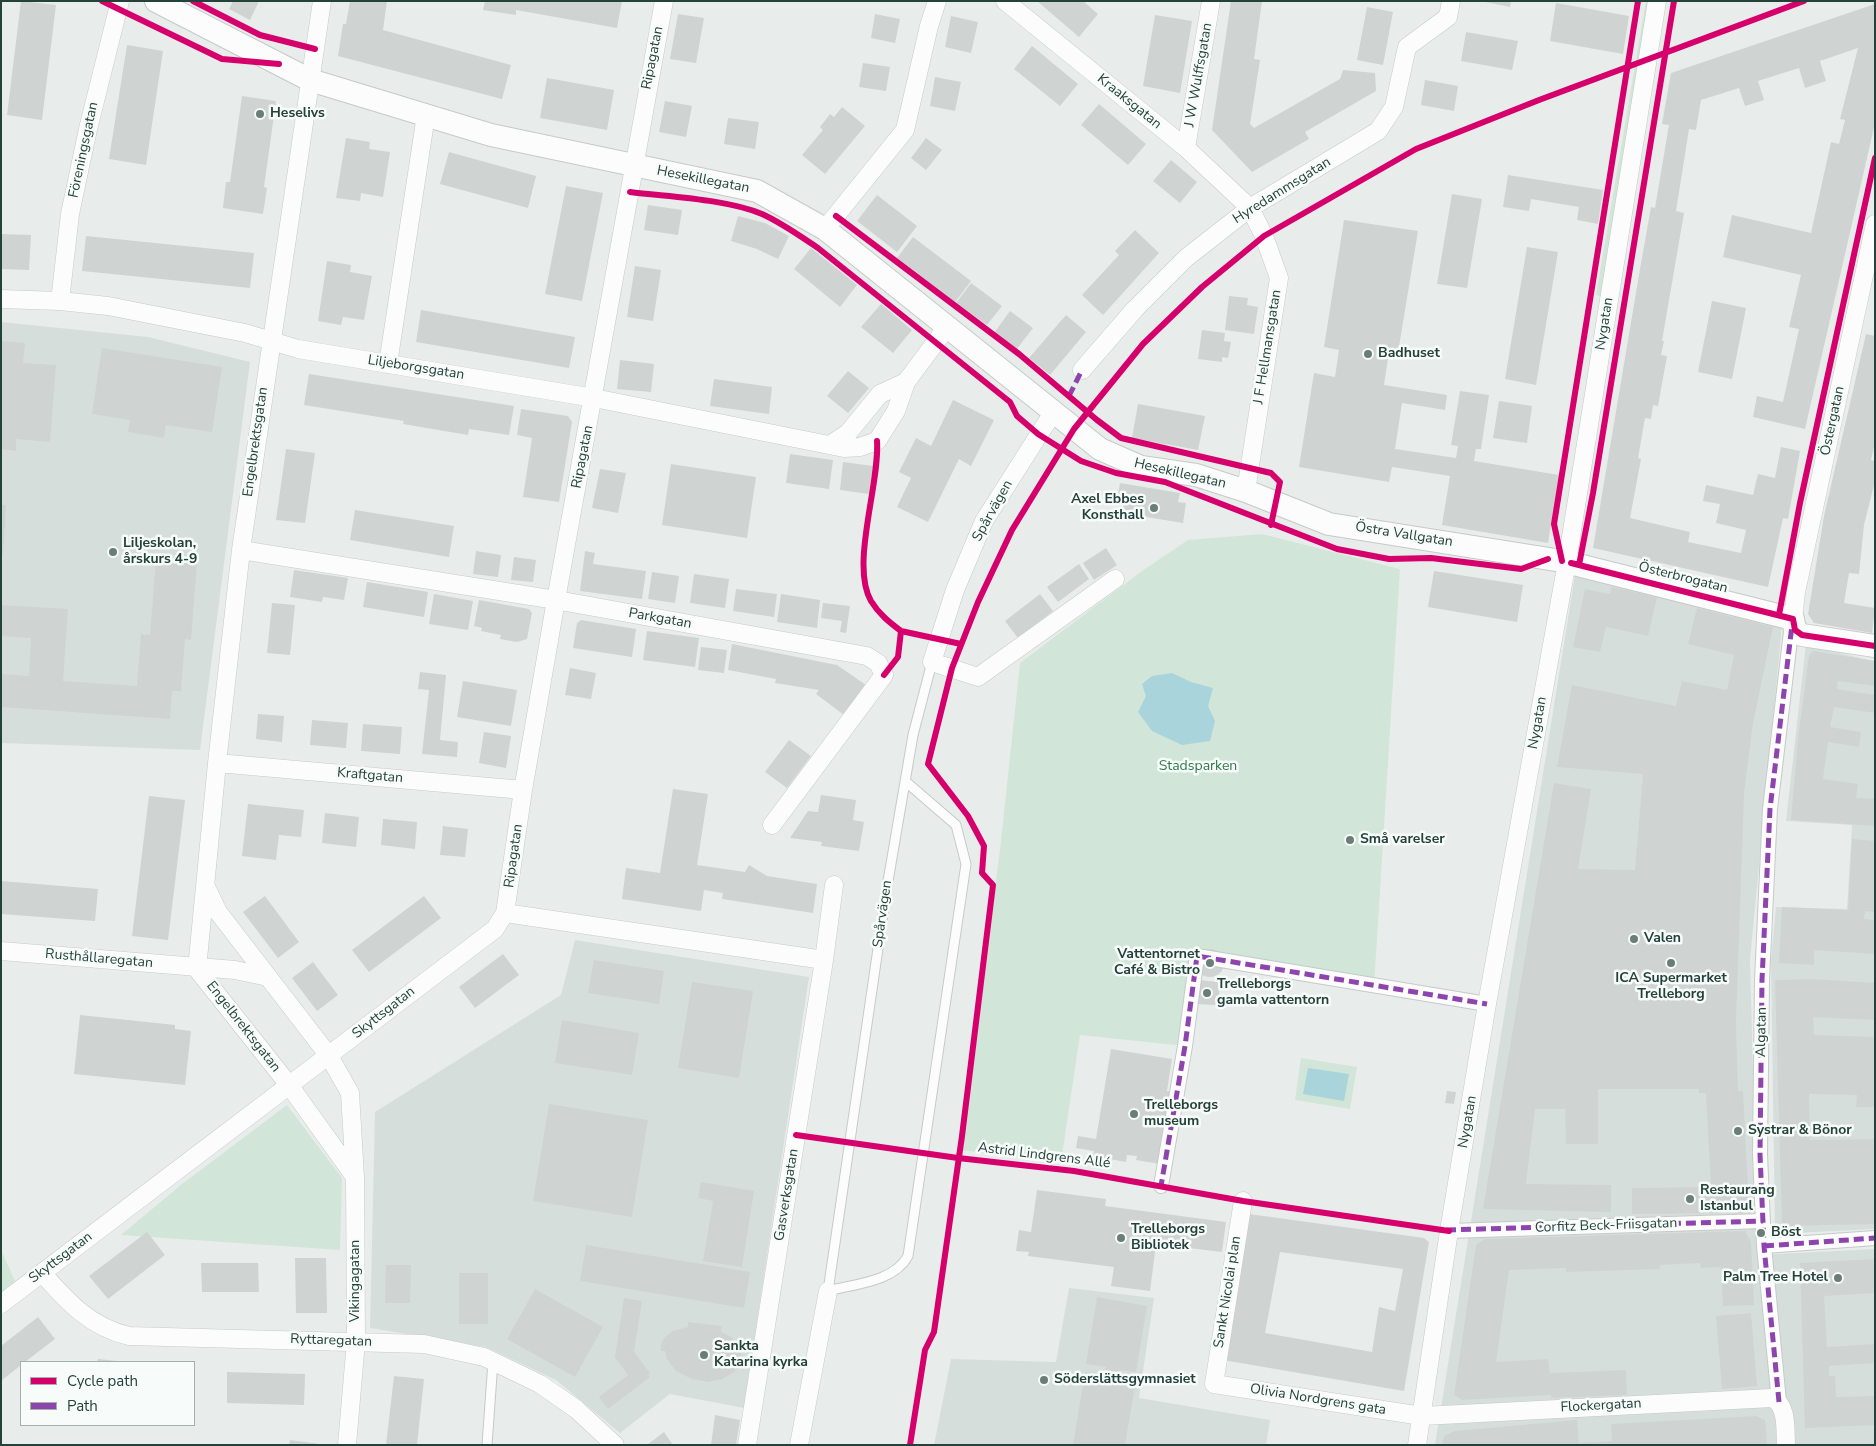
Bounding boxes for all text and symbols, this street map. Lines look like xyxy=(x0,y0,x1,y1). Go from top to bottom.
street label: J W Wulffsgatan xyxy=(1182,22,1216,128)
street label: Ripagatan xyxy=(639,25,667,91)
street label: Kraaksgatan xyxy=(1093,71,1165,133)
street label: Föreningsgatan xyxy=(66,101,102,199)
place label: Heselivs xyxy=(270,106,325,122)
marker: Heselivs xyxy=(254,108,266,120)
street label: Hyredammsgatan xyxy=(1230,154,1334,228)
street label: Hesekillegatan xyxy=(655,163,751,197)
street label: J F Hellmansgatan xyxy=(1251,289,1285,405)
street label: Nygatan xyxy=(1593,296,1617,352)
place label: Badhuset xyxy=(1378,346,1440,362)
marker: Badhuset xyxy=(1362,348,1374,360)
street label: Liljeborgsgatan xyxy=(367,352,465,384)
street label: Östergatan xyxy=(1817,385,1849,457)
street label: Engelbrektsgatan xyxy=(240,386,272,498)
street label: Ripagatan xyxy=(569,424,597,490)
street label: Hesekillegatan xyxy=(1132,455,1228,493)
street label: Spårvägen xyxy=(969,477,1017,545)
place label: Axel Ebbes Konsthall xyxy=(1071,492,1144,524)
marker: Axel Ebbes Konsthall xyxy=(1148,502,1160,514)
street label: Östra Vallgatan xyxy=(1354,519,1454,551)
place label: Liljeskolan, årskurs 4-9 xyxy=(123,536,197,568)
marker: Liljeskolan, årskurs 4-9 xyxy=(107,546,119,558)
street label: Österbrogatan xyxy=(1637,559,1729,597)
street label: Parkgatan xyxy=(627,605,693,633)
street label: Nygatan xyxy=(1525,695,1551,751)
park label: Stadsparken xyxy=(1159,759,1237,775)
street label: Kraftgatan xyxy=(336,765,404,787)
street label: Ripagatan xyxy=(501,823,527,889)
place label: Små varelser xyxy=(1360,832,1445,848)
marker: Små varelser xyxy=(1344,834,1356,846)
street label: Spårvägen xyxy=(870,879,896,949)
place label: Valen xyxy=(1644,931,1681,947)
marker: Valen xyxy=(1628,933,1640,945)
street label: Rusthållaregatan xyxy=(44,946,154,972)
place label: Vattentornet Café & Bistro xyxy=(1114,947,1200,980)
marker: Vattentornet Café & Bistro xyxy=(1204,957,1216,969)
marker: ICA Supermarket Trelleborg xyxy=(1665,957,1677,969)
place label: ICA Supermarket Trelleborg xyxy=(1615,971,1727,1004)
place label: Trelleborgs gamla vattentorn xyxy=(1217,977,1329,1010)
street label: Engelbrektsgatan xyxy=(202,978,284,1076)
street label: Skyttsgatan xyxy=(349,983,419,1043)
marker: Trelleborgs gamla vattentorn xyxy=(1201,987,1213,999)
street label: Algatan xyxy=(1753,1007,1771,1057)
street label: Nygatan xyxy=(1455,1094,1481,1150)
place label: Trelleborgs museum xyxy=(1144,1098,1218,1130)
marker: Trelleborgs museum xyxy=(1128,1108,1140,1120)
place label: Systrar & Bönor xyxy=(1748,1123,1852,1139)
marker: Systrar & Bönor xyxy=(1732,1125,1744,1137)
street label: Astrid Lindgrens Allé xyxy=(977,1140,1111,1172)
street label: Gasverksgatan xyxy=(771,1148,803,1242)
place label: Restaurang Istanbul xyxy=(1700,1183,1775,1216)
marker: Restaurang Istanbul xyxy=(1684,1193,1696,1205)
street label: Corfitz Beck-Friisgatan xyxy=(1534,1215,1678,1237)
place label: Trelleborgs Bibliotek xyxy=(1131,1222,1205,1254)
place label: Böst xyxy=(1771,1225,1801,1241)
marker: Böst xyxy=(1755,1227,1767,1239)
street label: Skyttsgatan xyxy=(26,1229,96,1287)
marker: Trelleborgs Bibliotek xyxy=(1115,1232,1127,1244)
street label: Sankt Nicolai plan xyxy=(1211,1235,1245,1349)
street label: Vikingagatan xyxy=(348,1240,364,1322)
place label: Palm Tree Hotel xyxy=(1723,1270,1828,1286)
marker: Palm Tree Hotel xyxy=(1832,1272,1844,1284)
street label: Ryttaregatan xyxy=(290,1331,372,1351)
place label: Sankta Katarina kyrka xyxy=(714,1339,808,1371)
marker: Sankta Katarina kyrka xyxy=(698,1349,710,1361)
legend xyxy=(20,1361,195,1426)
text: Cycle path xyxy=(67,1371,138,1391)
place label: Söderslättsgymnasiet xyxy=(1054,1372,1196,1388)
marker: Söderslättsgymnasiet xyxy=(1038,1374,1050,1386)
street label: Olivia Nordgrens gata xyxy=(1249,1381,1387,1419)
street label: Flockergatan xyxy=(1560,1395,1642,1417)
text: Path xyxy=(67,1396,98,1416)

